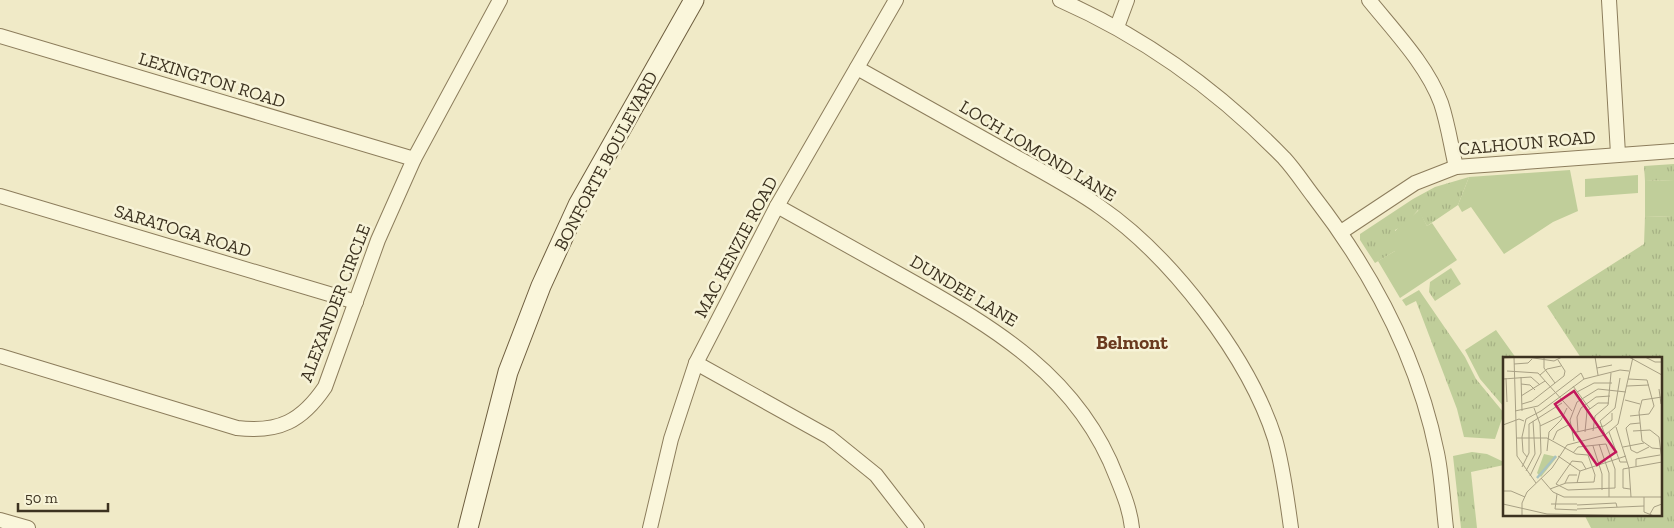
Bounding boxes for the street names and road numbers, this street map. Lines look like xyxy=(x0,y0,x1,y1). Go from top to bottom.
street label: LEXINGTON ROAD xyxy=(136,47,288,113)
street label: BONFORTE BOULEVARD xyxy=(549,68,663,254)
street label: LOCH LOMOND LANE xyxy=(956,96,1120,206)
street label: CALHOUN ROAD xyxy=(1457,126,1597,160)
street label: MAC KENZIE ROAD xyxy=(689,173,783,321)
street label: SARATOGA ROAD xyxy=(112,200,254,262)
street label: ALEXANDER CIRCLE xyxy=(295,221,375,385)
street label: DUNDEE LANE xyxy=(906,250,1022,332)

